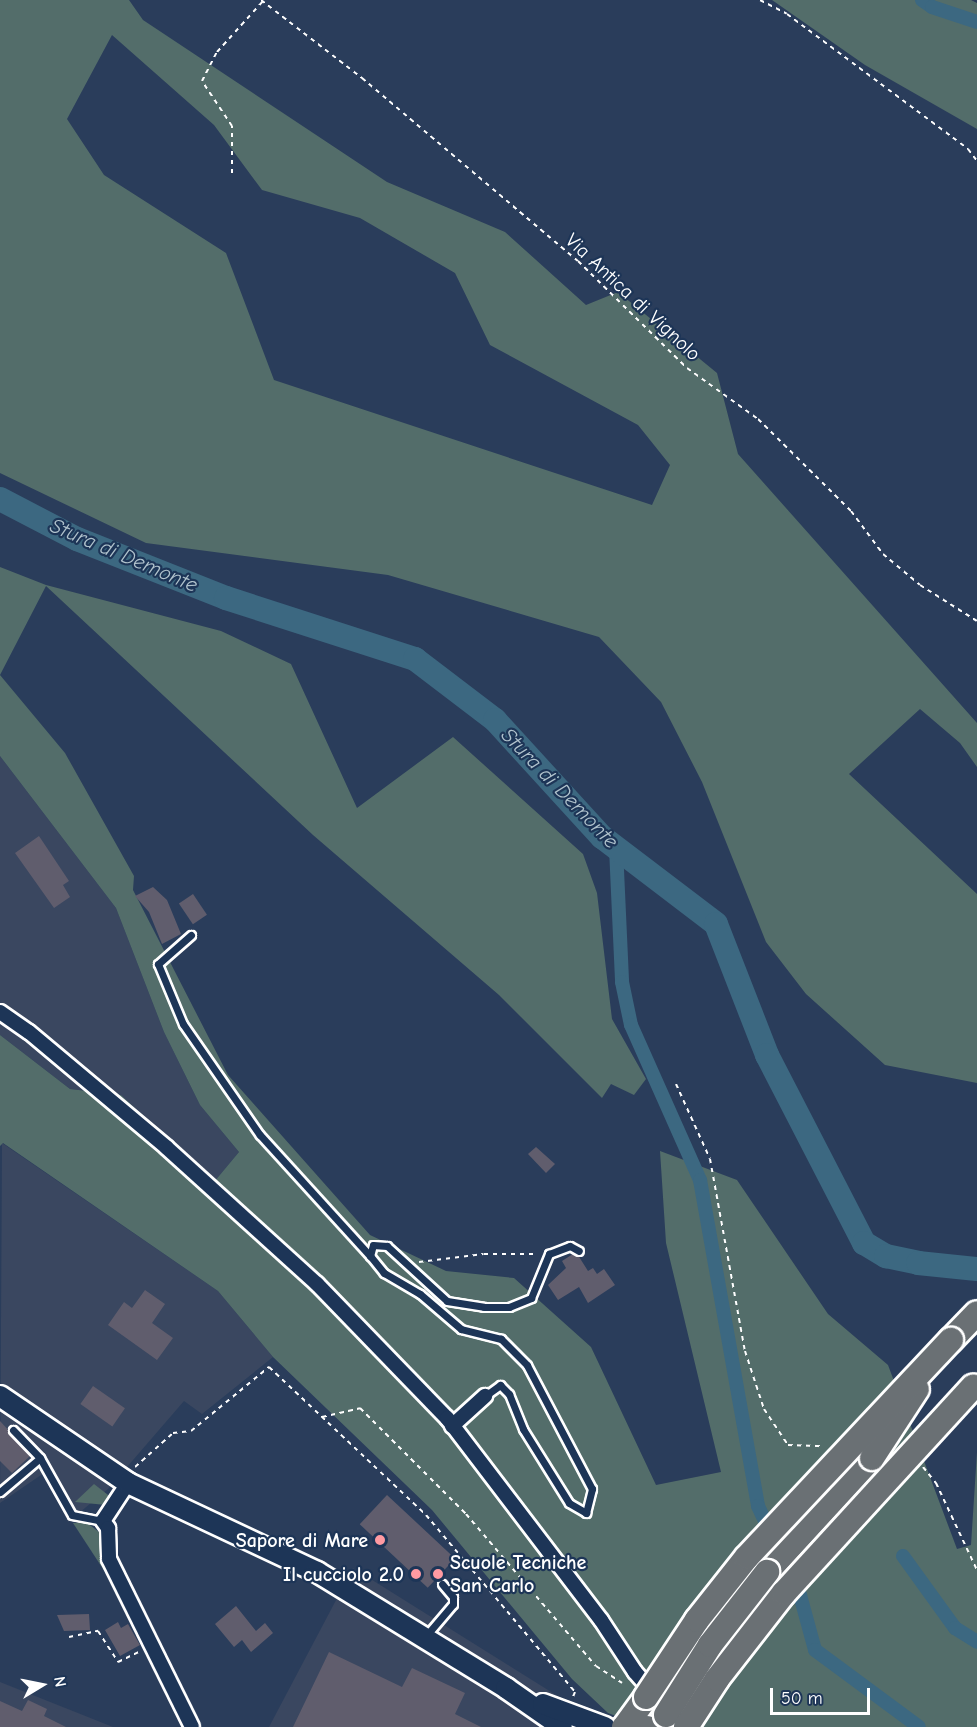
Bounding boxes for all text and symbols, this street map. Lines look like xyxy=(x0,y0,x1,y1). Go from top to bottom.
street label: Via Antica di Vignolo xyxy=(560,228,706,366)
water label: Stura di Demonte xyxy=(46,513,202,597)
water label: Stura di Demonte xyxy=(496,722,624,854)
place label: Sapore di Mare xyxy=(236,1528,368,1552)
marker: Sapore di Mare xyxy=(373,1533,387,1547)
place label: Scuole Tecniche San Carlo xyxy=(450,1550,586,1597)
place label: Il cucciolo 2.0 xyxy=(283,1562,404,1586)
marker: Il cucciolo 2.0 xyxy=(409,1567,423,1581)
marker: Scuole Tecniche San Carlo xyxy=(431,1567,445,1581)
north arrow xyxy=(12,1655,72,1715)
text: N xyxy=(50,1675,69,1689)
scale bar xyxy=(773,1676,874,1714)
text: 50 m xyxy=(781,1688,823,1709)

